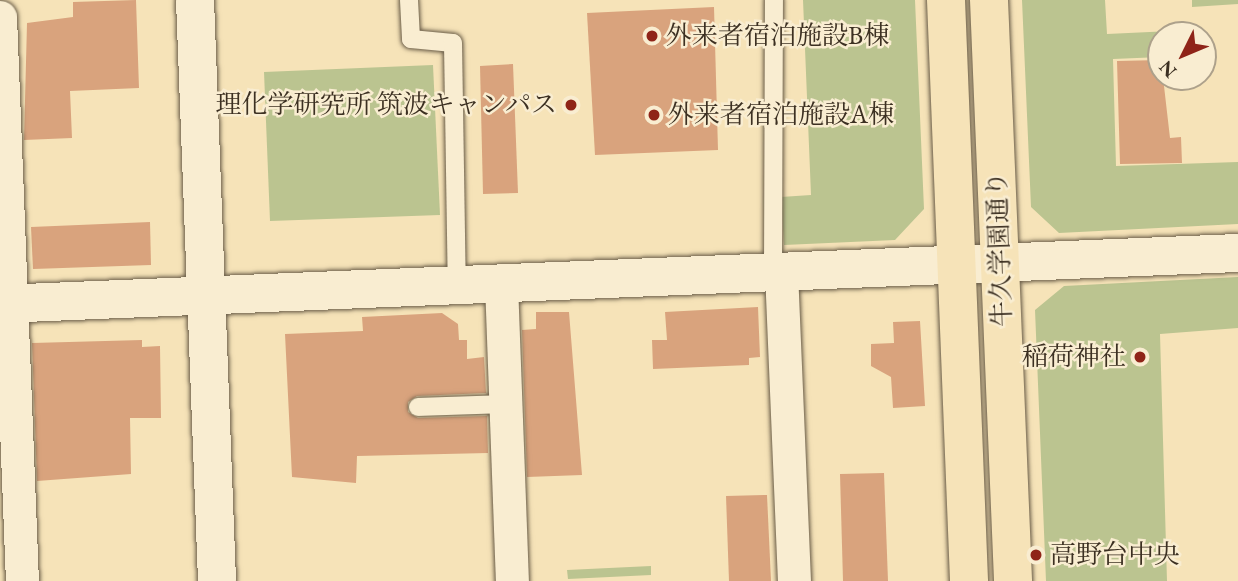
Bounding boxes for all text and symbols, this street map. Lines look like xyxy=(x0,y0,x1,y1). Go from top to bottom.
place label: 外来者宿泊施設B棟 xyxy=(666,20,889,52)
north arrow xyxy=(1147,21,1217,91)
marker: 外来者宿泊施設B棟 xyxy=(644,28,660,44)
text: N xyxy=(1153,55,1182,83)
place label: 理化学研究所 筑波キャンパス xyxy=(214,89,557,121)
marker: 理化学研究所 筑波キャンパス xyxy=(563,97,579,113)
place label: 外来者宿泊施設A棟 xyxy=(668,99,894,131)
marker: 外来者宿泊施設A棟 xyxy=(646,107,662,123)
street label: 牛久学園通り xyxy=(982,171,1018,327)
place label: 稲荷神社 xyxy=(1022,341,1126,373)
marker: 稲荷神社 xyxy=(1132,349,1148,365)
place label: 高野台中央 xyxy=(1050,539,1180,571)
marker: 高野台中央 xyxy=(1028,547,1044,563)

